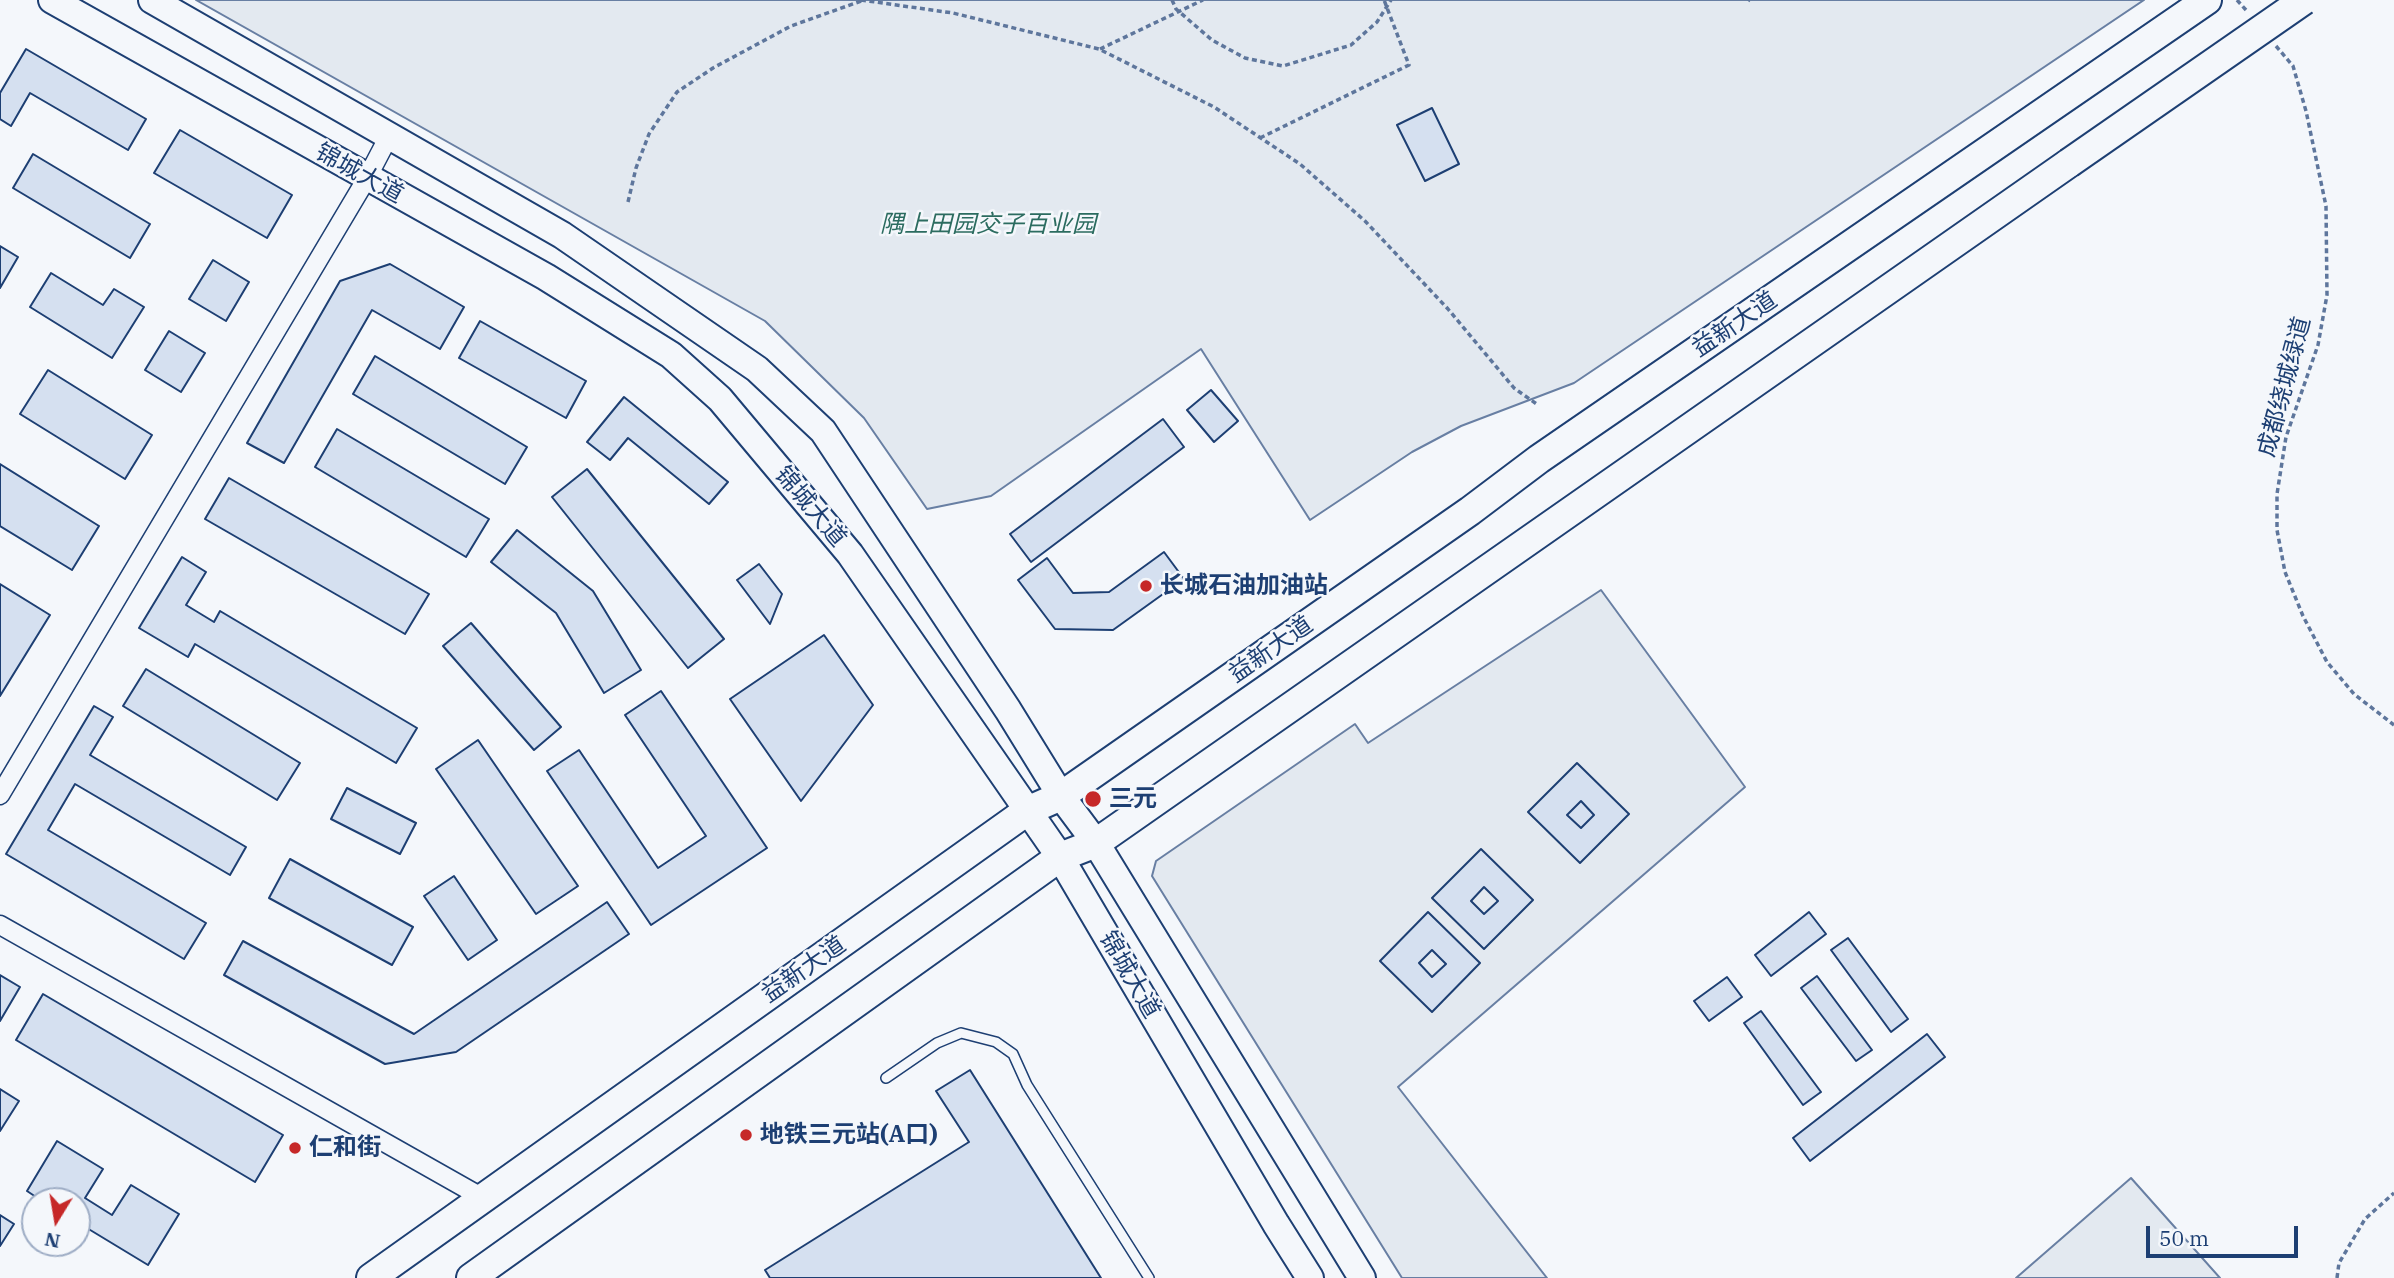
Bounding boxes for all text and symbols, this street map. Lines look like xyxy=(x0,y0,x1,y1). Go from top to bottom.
street label: 锦城大道 xyxy=(310,138,408,210)
park label: 隅上田园交子百业园 xyxy=(880,211,1096,239)
street label: 益新大道 xyxy=(1687,286,1783,364)
street label: 成都绕城绿道 xyxy=(2252,314,2318,460)
street label: 锦城大道 xyxy=(768,461,852,553)
place label: 长城石油加油站 xyxy=(1160,572,1328,600)
marker: 长城石油加油站 xyxy=(1138,578,1154,594)
street label: 益新大道 xyxy=(1223,611,1319,689)
place label: 三元 xyxy=(1109,785,1157,813)
marker: 三元 xyxy=(1083,789,1103,809)
street label: 锦城大道 xyxy=(1093,926,1165,1024)
street label: 益新大道 xyxy=(756,931,852,1009)
place label: 地铁三元站(A口) xyxy=(760,1121,938,1149)
marker: 地铁三元站(A口) xyxy=(738,1127,754,1143)
place label: 仁和街 xyxy=(309,1134,381,1162)
marker: 仁和街 xyxy=(287,1140,303,1156)
north arrow xyxy=(21,1187,91,1257)
scale bar xyxy=(2149,1212,2301,1256)
text: 50 m xyxy=(2159,1224,2209,1252)
text: N xyxy=(43,1227,62,1254)

